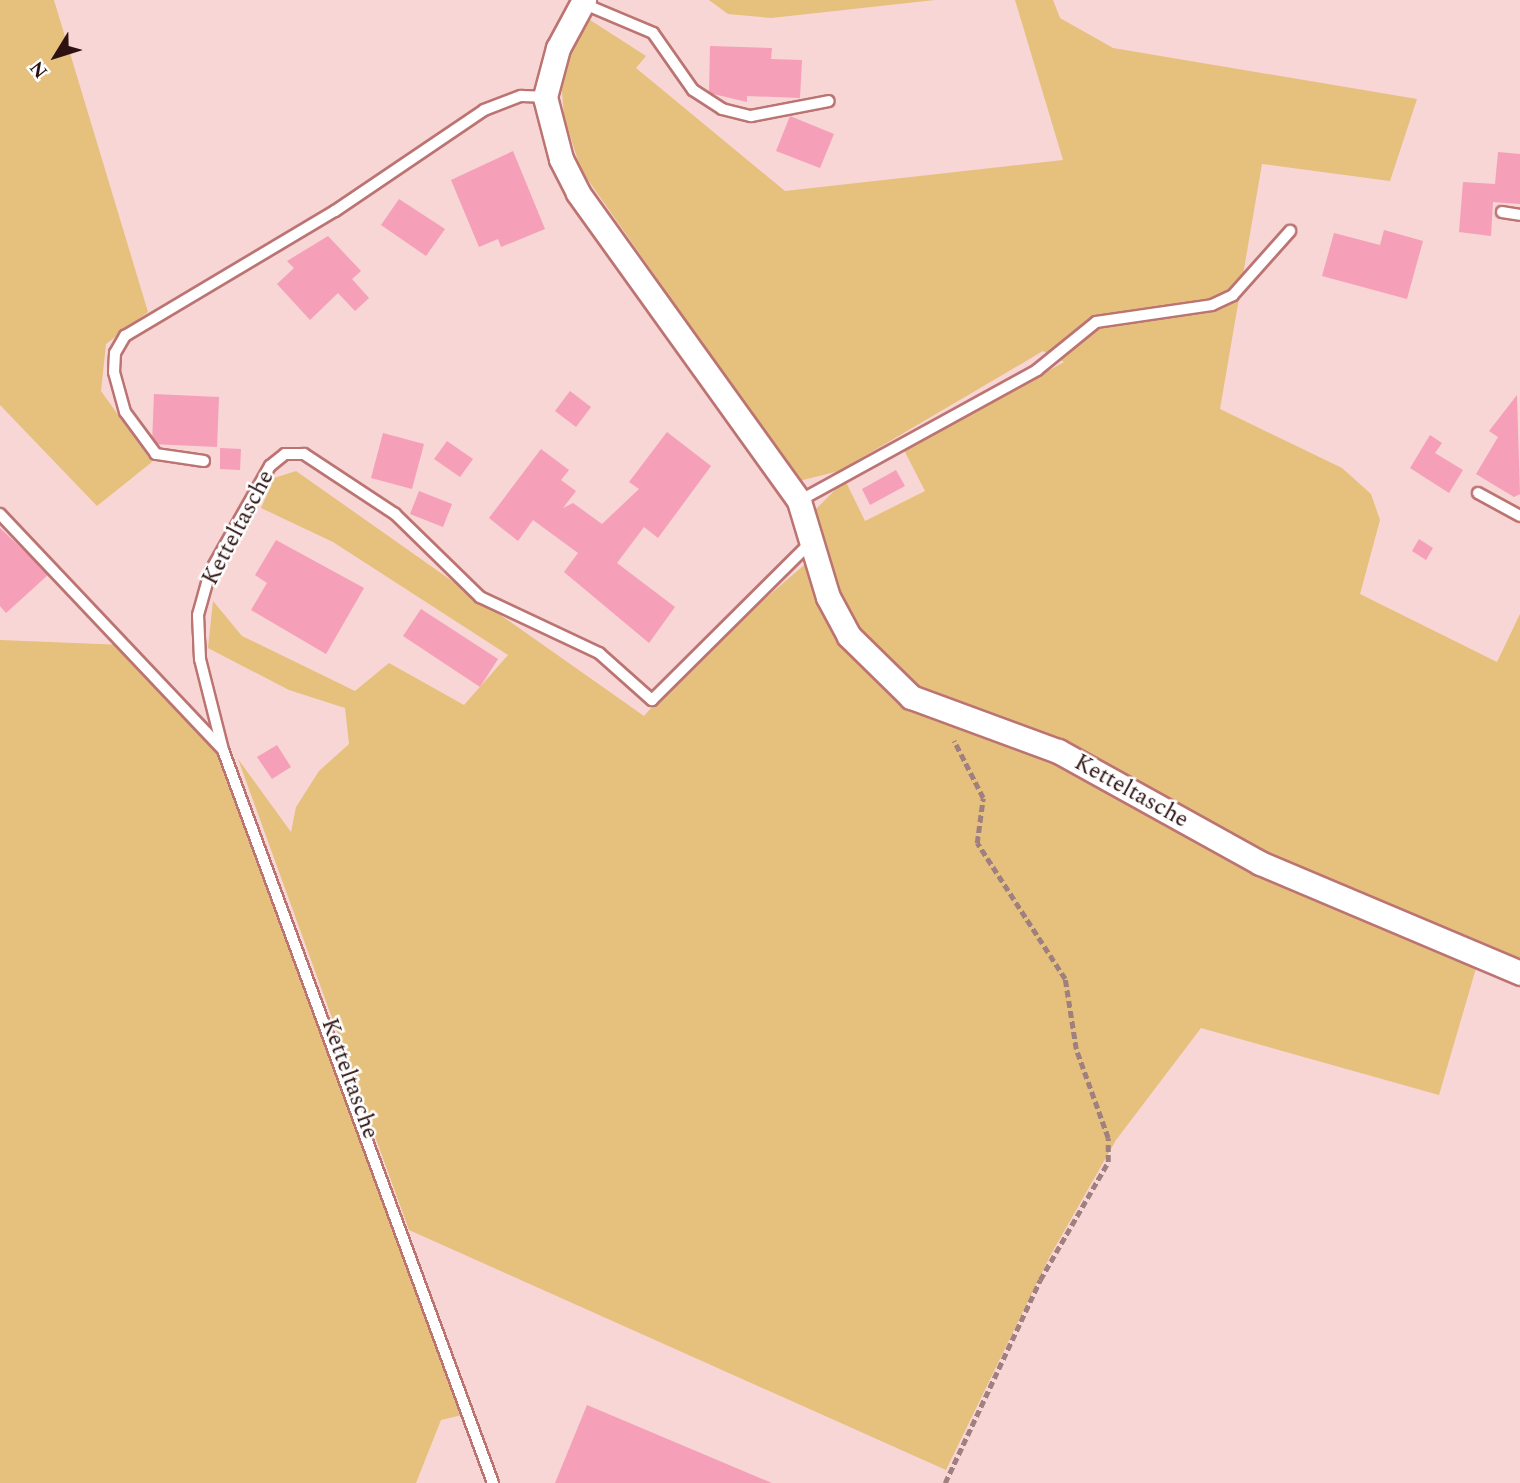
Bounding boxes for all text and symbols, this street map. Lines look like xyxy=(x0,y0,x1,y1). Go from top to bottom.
north arrow xyxy=(21,21,91,91)
text: N xyxy=(23,54,55,84)
street label: Ketteltasche xyxy=(197,466,281,590)
street label: Ketteltasche xyxy=(1069,749,1193,835)
street label: Ketteltasche xyxy=(314,1015,384,1143)

